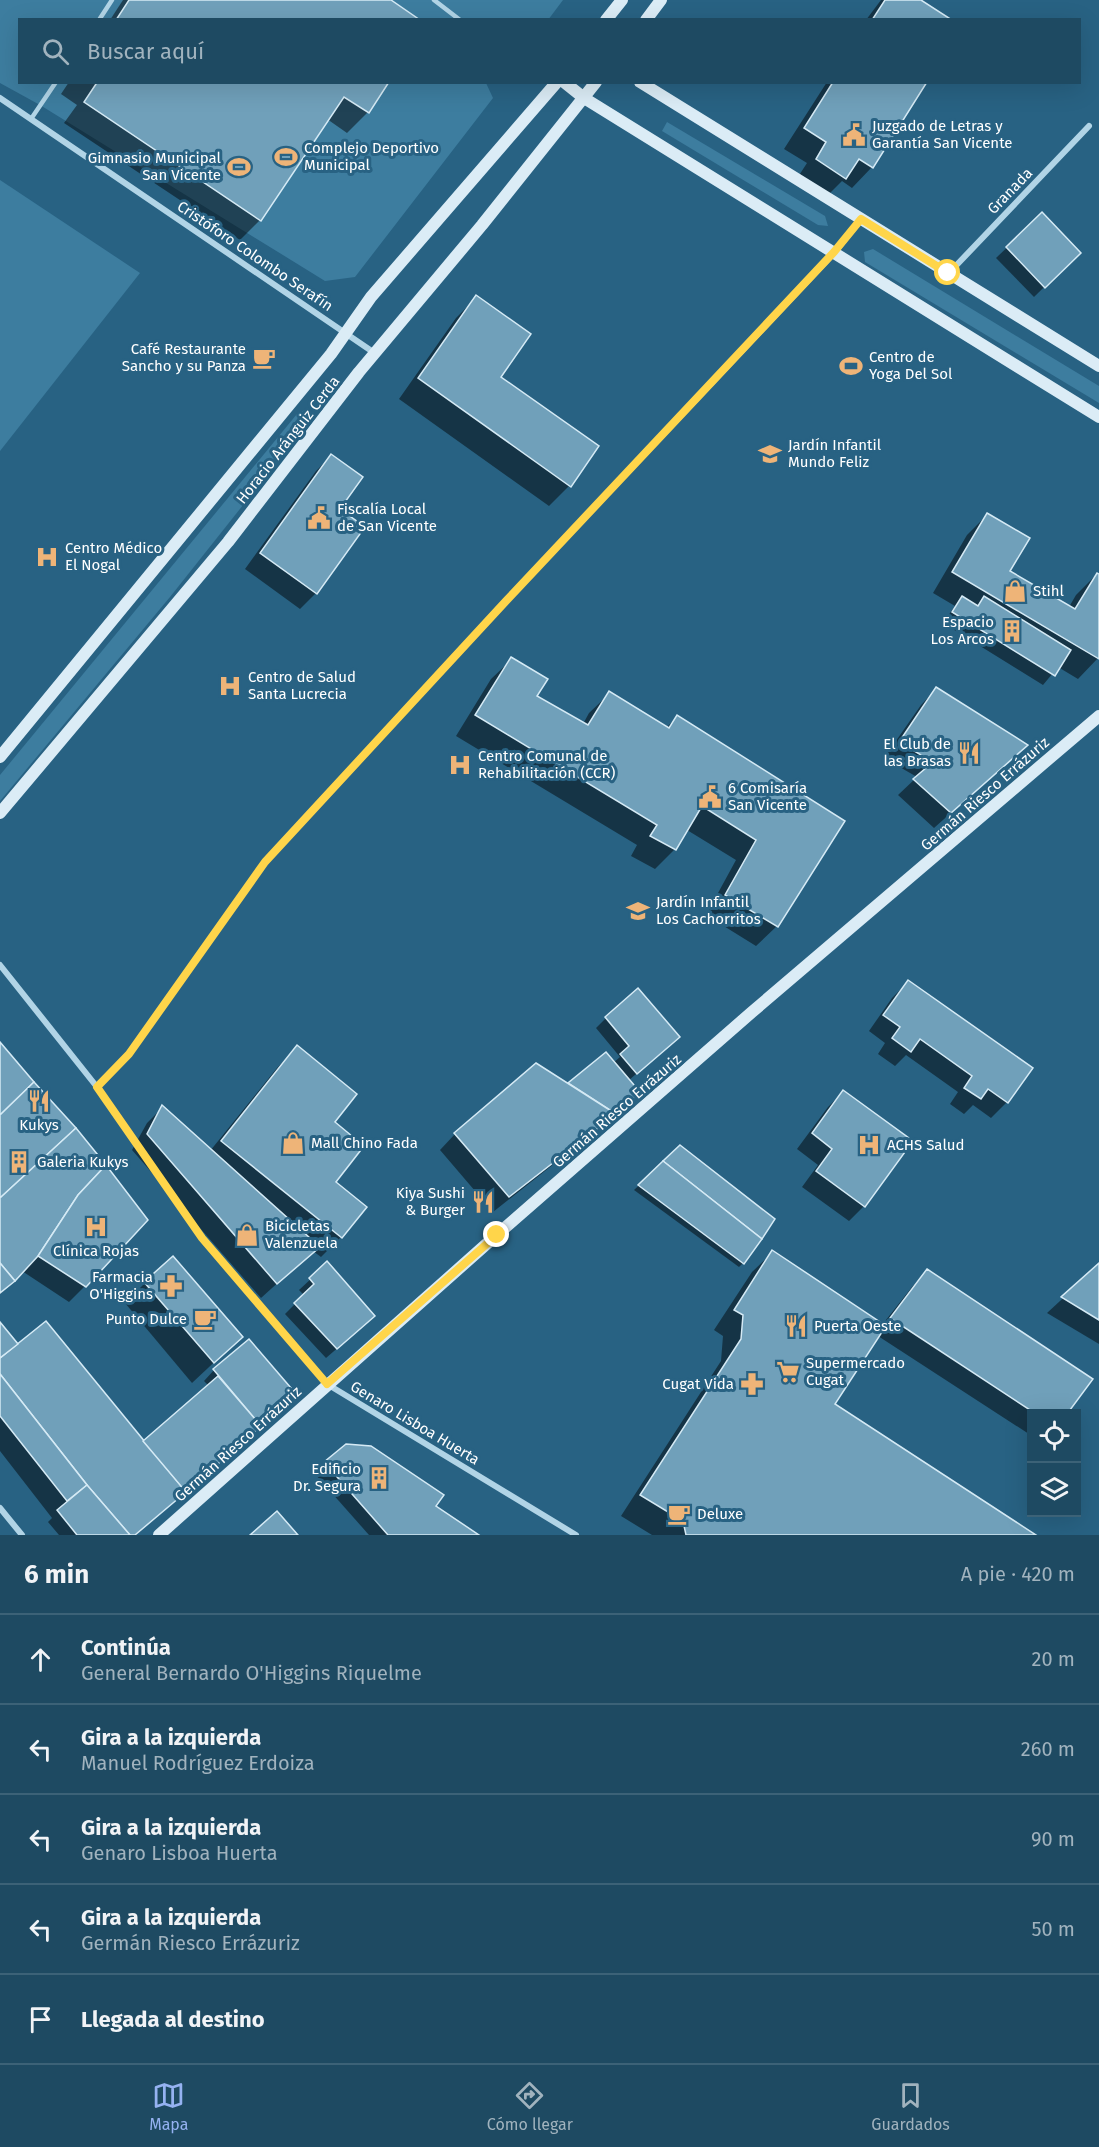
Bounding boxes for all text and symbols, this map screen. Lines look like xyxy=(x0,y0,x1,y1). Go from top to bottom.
search box xyxy=(18,18,1081,84)
icon: search xyxy=(39,35,72,68)
text: Buscar aquí xyxy=(87,38,204,65)
place label: Juzgado de Letras y Garantía San Vicente xyxy=(872,117,1013,152)
public building icon: Juzgado de Letras y Garantía San Vicente xyxy=(841,122,867,148)
place label: Complejo Deportivo Municipal xyxy=(304,139,439,174)
sports icon: Complejo Deportivo Municipal xyxy=(273,144,299,170)
place label: Gimnasio Municipal San Vicente xyxy=(88,149,222,184)
sports icon: Gimnasio Municipal San Vicente xyxy=(226,154,252,180)
street label: Granada xyxy=(984,164,1036,218)
street label: Cristóforo Colombo Serafín xyxy=(174,197,336,315)
route start xyxy=(934,259,960,285)
place label: Café Restaurante Sancho y su Panza xyxy=(122,340,246,375)
cafe icon: Café Restaurante Sancho y su Panza xyxy=(251,345,277,371)
place label: Centro de Yoga Del Sol xyxy=(869,348,953,383)
sports icon: Centro de Yoga Del Sol xyxy=(838,353,864,379)
street label: Horacio Aránguiz Cerda xyxy=(233,373,343,507)
place label: Jardín Infantil Mundo Feliz xyxy=(788,436,882,471)
school or university icon: Jardín Infantil Mundo Feliz xyxy=(757,441,783,467)
place label: Fiscalía Local de San Vicente xyxy=(337,500,437,535)
public building icon: Fiscalía Local de San Vicente xyxy=(306,505,332,531)
place label: Centro Médico El Nogal xyxy=(65,539,162,574)
hospital icon: Centro Médico El Nogal xyxy=(34,544,60,570)
shop icon: Stihl xyxy=(1002,578,1028,604)
place label: Stihl xyxy=(1033,582,1065,600)
place label: Espacio Los Arcos xyxy=(931,613,994,648)
building icon: Espacio Los Arcos xyxy=(999,618,1025,644)
place label: Centro de Salud Santa Lucrecia xyxy=(248,668,356,703)
hospital icon: Centro de Salud Santa Lucrecia xyxy=(217,673,243,699)
street label: Germán Riesco Errázuriz xyxy=(917,733,1053,855)
place label: El Club de las Brasas xyxy=(883,735,951,770)
restaurant icon: El Club de las Brasas xyxy=(956,740,982,766)
place label: Centro Comunal de Rehabilitación (CCR) xyxy=(478,747,616,782)
hospital icon: Centro Comunal de Rehabilitación (CCR) xyxy=(447,752,473,778)
place label: 6 Comisaría San Vicente xyxy=(728,779,807,814)
public building icon: 6 Comisaría San Vicente xyxy=(697,784,723,810)
place label: Jardín Infantil Los Cachorritos xyxy=(656,893,761,928)
school or university icon: Jardín Infantil Los Cachorritos xyxy=(625,898,651,924)
street label: Germán Riesco Errázuriz xyxy=(549,1050,685,1172)
restaurant icon: Kukys xyxy=(26,1088,52,1114)
place label: Kukys xyxy=(19,1116,59,1134)
shop icon: Mall Chino Fada xyxy=(280,1130,306,1156)
hospital icon: ACHS Salud xyxy=(856,1132,882,1158)
place label: Mall Chino Fada xyxy=(311,1134,418,1152)
place label: ACHS Salud xyxy=(887,1136,964,1154)
building icon: Galeria Kukys xyxy=(6,1149,32,1175)
place label: Galeria Kukys xyxy=(37,1153,129,1171)
place label: Kiya Sushi & Burger xyxy=(396,1184,465,1219)
restaurant icon: Kiya Sushi & Burger xyxy=(470,1189,496,1215)
hospital icon: Clínica Rojas xyxy=(83,1214,109,1240)
place label: Bicicletas Valenzuela xyxy=(265,1217,338,1252)
route end xyxy=(483,1221,509,1247)
shop icon: Bicicletas Valenzuela xyxy=(234,1222,260,1248)
place label: Clínica Rojas xyxy=(53,1242,139,1260)
place label: Farmacia O'Higgins xyxy=(89,1268,153,1303)
pharmacy icon: Farmacia O'Higgins xyxy=(158,1273,184,1299)
cafe icon: Punto Dulce xyxy=(192,1306,218,1332)
place label: Punto Dulce xyxy=(105,1310,187,1328)
restaurant icon: Puerta Oeste xyxy=(783,1313,809,1339)
place label: Puerta Oeste xyxy=(814,1317,901,1335)
place label: Supermercado Cugat xyxy=(806,1354,905,1389)
supermarket icon: Supermercado Cugat xyxy=(775,1359,801,1385)
pharmacy icon: Cugat Vida xyxy=(739,1371,765,1397)
place label: Cugat Vida xyxy=(662,1375,734,1393)
street label: Genaro Lisboa Huerta xyxy=(347,1377,483,1469)
street label: Germán Riesco Errázuriz xyxy=(171,1382,305,1506)
map controls xyxy=(1027,1409,1081,1517)
button: locate xyxy=(1027,1409,1081,1463)
place label: Edificio Dr. Segura xyxy=(293,1460,361,1495)
button: layers xyxy=(1027,1463,1081,1517)
building icon: Edificio Dr. Segura xyxy=(366,1465,392,1491)
cafe icon: Deluxe xyxy=(666,1501,692,1527)
place label: Deluxe xyxy=(697,1505,743,1523)
text: 6 min xyxy=(24,1559,89,1590)
text: A pie · 420 m xyxy=(961,1562,1075,1586)
text: Continúa xyxy=(81,1634,171,1661)
icon: ahead xyxy=(24,1643,57,1676)
text: 20 m xyxy=(1032,1647,1075,1671)
text: General Bernardo O'Higgins Riquelme xyxy=(81,1661,422,1685)
text: Gira a la izquierda xyxy=(81,1724,261,1751)
icon: left xyxy=(24,1733,57,1766)
text: 260 m xyxy=(1021,1737,1075,1761)
text: Manuel Rodríguez Erdoiza xyxy=(81,1751,315,1775)
text: Gira a la izquierda xyxy=(81,1814,261,1841)
icon: left xyxy=(24,1823,57,1856)
text: 90 m xyxy=(1031,1827,1075,1851)
text: Genaro Lisboa Huerta xyxy=(81,1841,278,1865)
text: Gira a la izquierda xyxy=(81,1904,261,1931)
icon: left xyxy=(24,1913,57,1946)
text: 50 m xyxy=(1031,1917,1075,1941)
text: Germán Riesco Errázuriz xyxy=(81,1931,300,1955)
icon: arrive xyxy=(24,2003,57,2036)
text: Llegada al destino xyxy=(81,2006,265,2033)
tab: Mapa xyxy=(149,2079,188,2134)
tab: Cómo llegar xyxy=(487,2079,573,2134)
tab: Guardados xyxy=(871,2079,950,2134)

